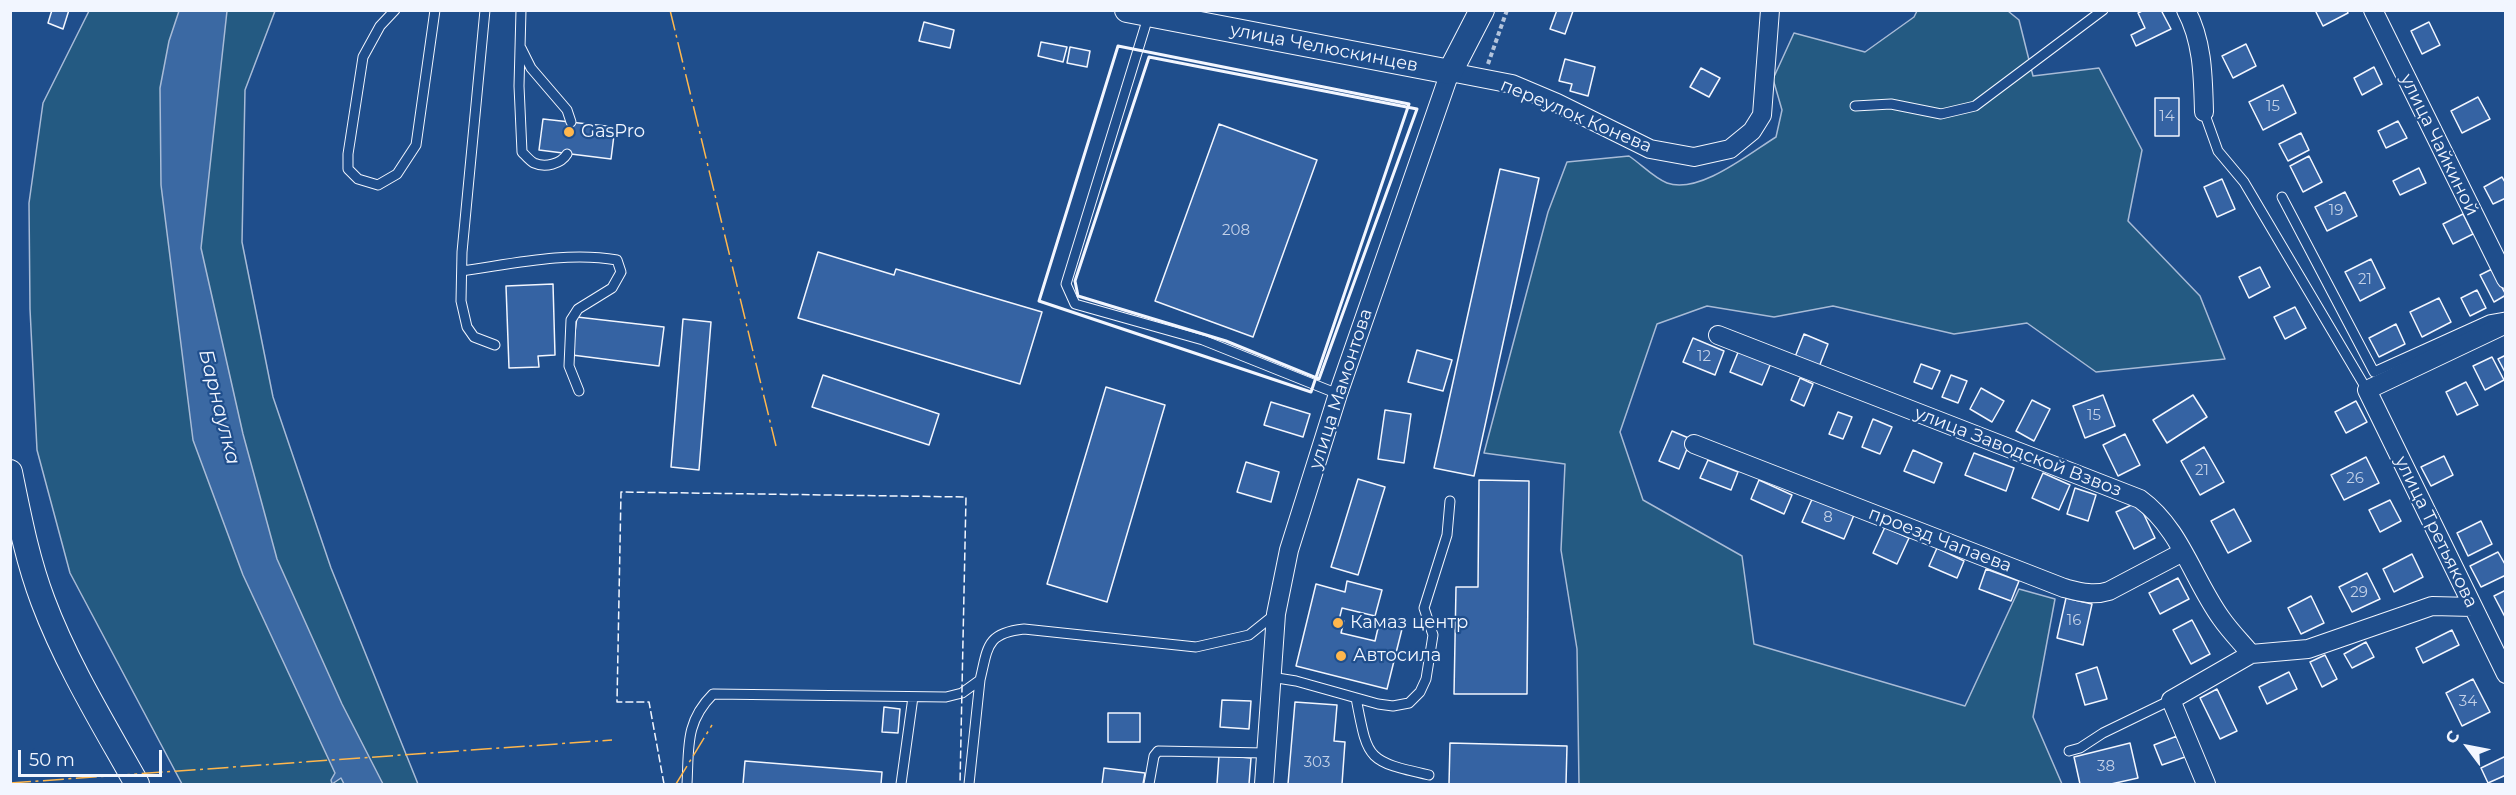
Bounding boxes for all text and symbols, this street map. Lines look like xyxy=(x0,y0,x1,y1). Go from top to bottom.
street label: улица Челюскинцев xyxy=(1228,19,1420,77)
street label: улица Чайкиной xyxy=(2395,70,2483,220)
street label: переулок Конева xyxy=(1497,74,1655,158)
house number: 15 xyxy=(2266,98,2280,116)
house number: 14 xyxy=(2159,108,2175,126)
place label: GasPro xyxy=(581,121,645,143)
marker: GasPro xyxy=(562,125,576,139)
house number: 19 xyxy=(2329,202,2343,220)
house number: 208 xyxy=(1222,222,1250,240)
house number: 21 xyxy=(2358,271,2372,289)
street label: улица Мамонтова xyxy=(1305,306,1377,472)
water label: Барнаулка xyxy=(193,347,245,467)
house number: 12 xyxy=(1697,348,1711,366)
street label: улица Заводской Взвоз xyxy=(1911,402,2125,502)
house number: 15 xyxy=(2087,407,2101,425)
street label: улица Третьякова xyxy=(2390,453,2482,611)
house number: 21 xyxy=(2195,462,2209,480)
house number: 26 xyxy=(2346,470,2364,488)
street label: проезд Чапаева xyxy=(1865,503,2015,577)
house number: 8 xyxy=(1823,509,1833,527)
house number: 29 xyxy=(2350,584,2368,602)
place label: Камаз центр xyxy=(1350,612,1468,634)
house number: 16 xyxy=(2067,612,2081,630)
marker: Камаз центр xyxy=(1331,616,1345,630)
place label: Автосила xyxy=(1353,645,1441,667)
marker: Автосила xyxy=(1334,649,1348,663)
house number: 34 xyxy=(2459,693,2477,711)
north arrow xyxy=(2438,717,2498,777)
text: С xyxy=(2441,727,2463,747)
scale bar xyxy=(21,738,165,776)
text: 50 m xyxy=(29,749,75,771)
house number: 303 xyxy=(1304,754,1330,772)
house number: 38 xyxy=(2097,758,2115,776)

